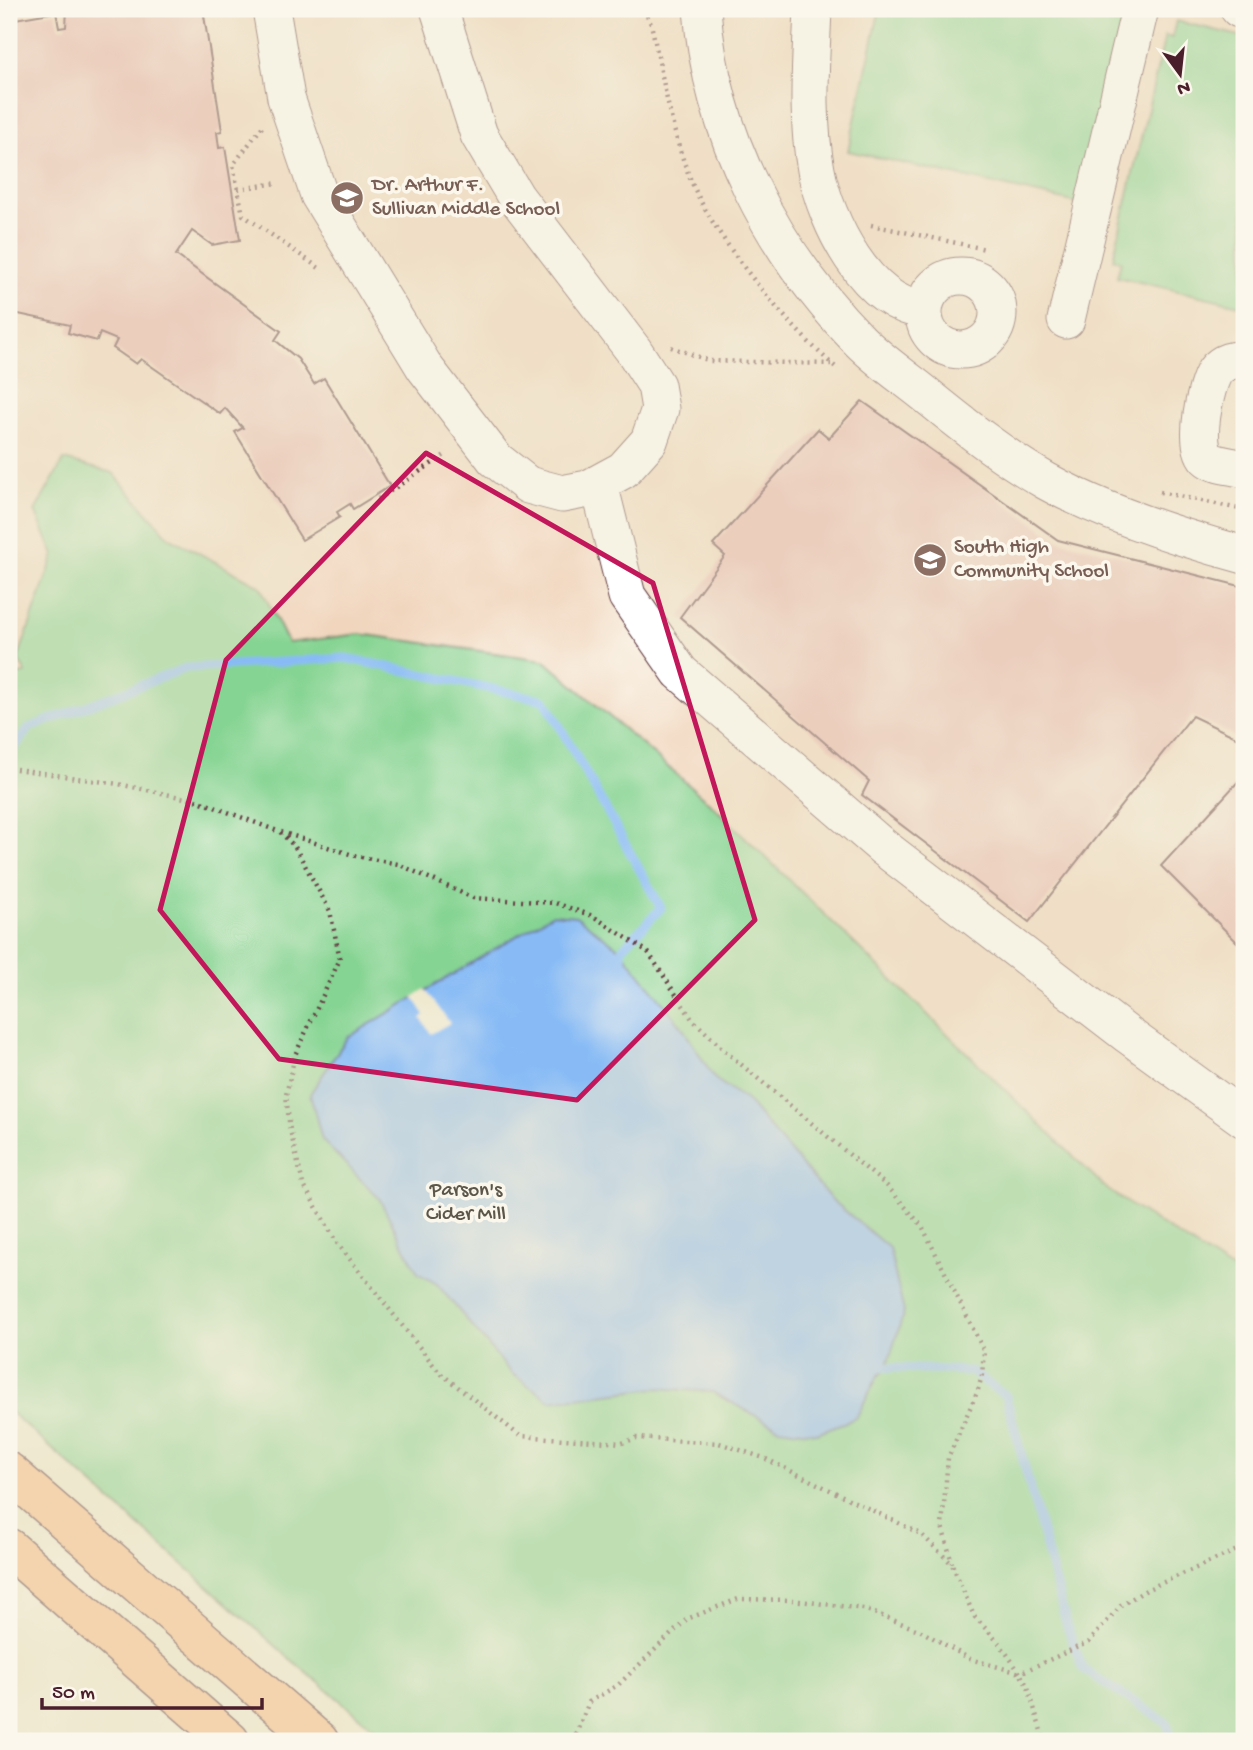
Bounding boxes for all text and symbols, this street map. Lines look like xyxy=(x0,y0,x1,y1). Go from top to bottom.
north arrow xyxy=(1144,38,1214,108)
text: N xyxy=(1175,74,1192,100)
place label: Dr. Arthur F. Sullivan Middle School xyxy=(370,174,560,223)
school or university icon: Dr. Arthur F. Sullivan Middle School xyxy=(328,179,366,217)
place label: South High Community School xyxy=(954,536,1109,585)
school or university icon: South High Community School xyxy=(911,541,949,579)
park label: Parson's Cider Mill xyxy=(426,1179,506,1228)
scale bar xyxy=(42,1666,262,1710)
text: 50 m xyxy=(52,1682,95,1707)

